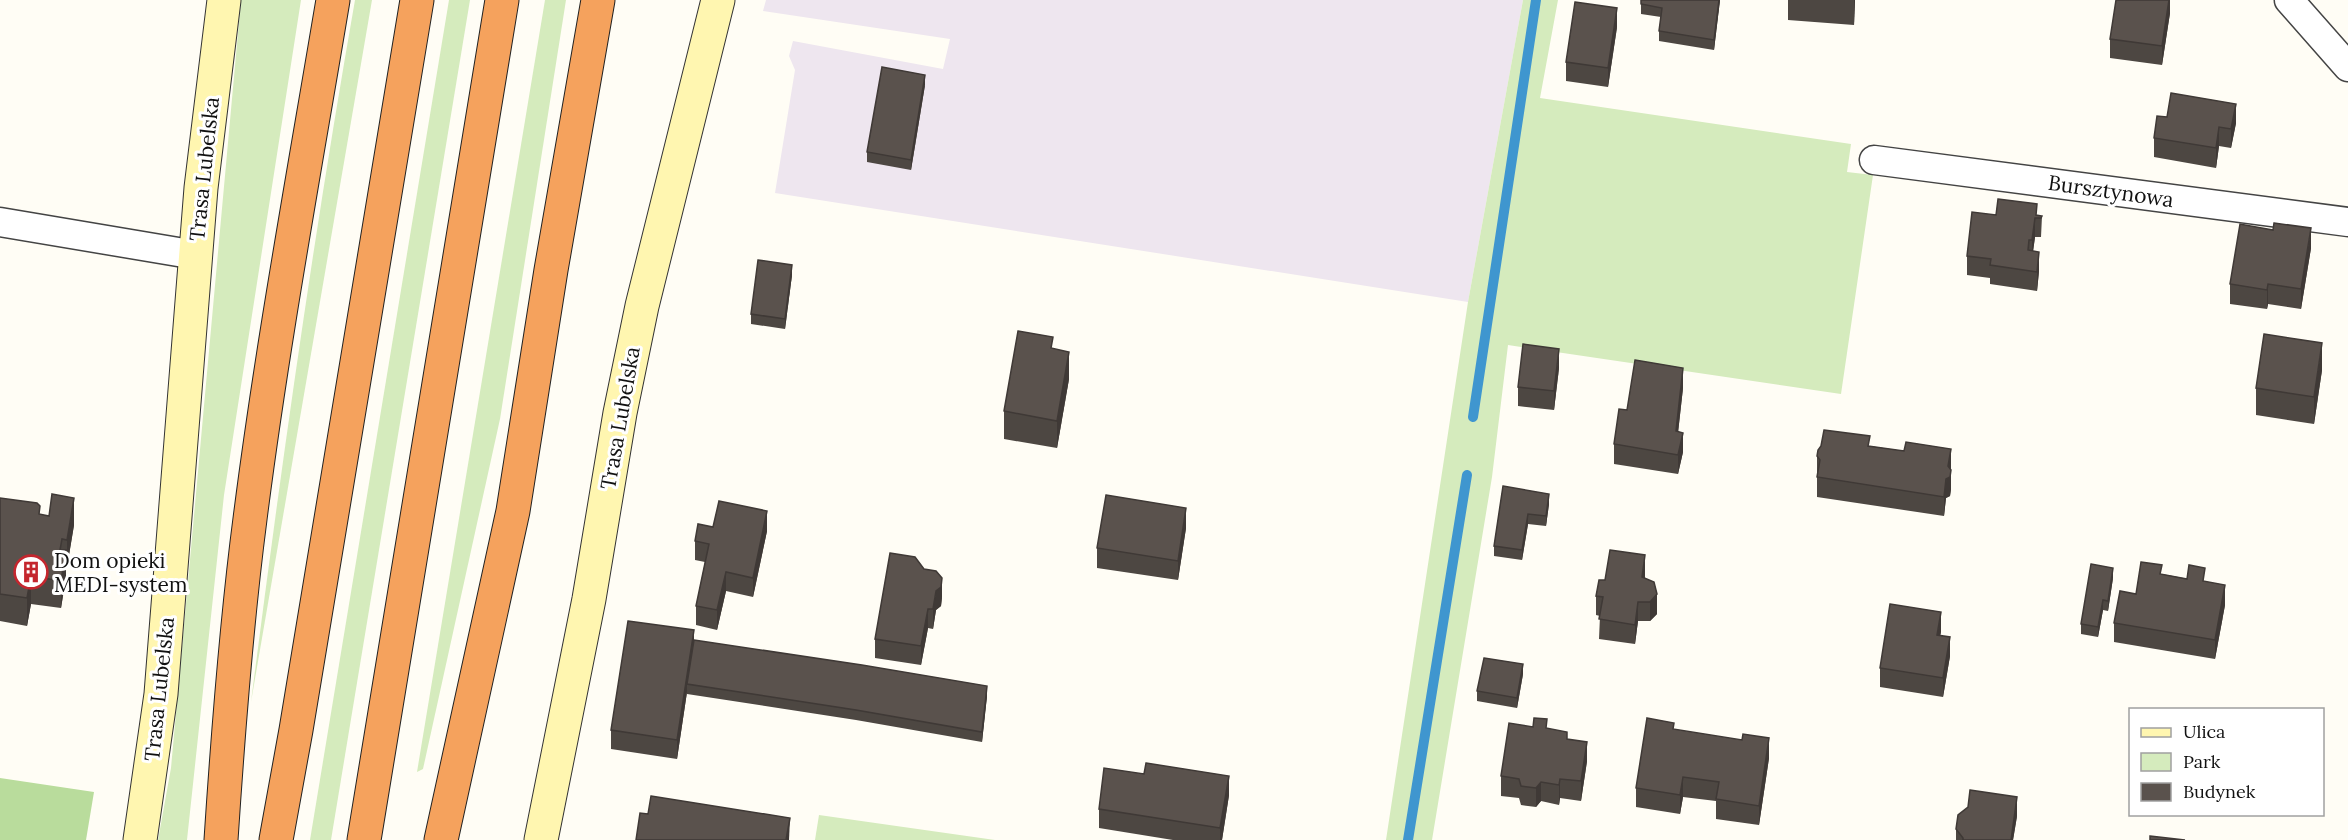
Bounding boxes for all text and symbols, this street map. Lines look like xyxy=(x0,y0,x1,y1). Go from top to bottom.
street label: Trasa Lubelska xyxy=(183,95,225,242)
street label: Bursztynowa xyxy=(2046,169,2176,213)
street label: Trasa Lubelska xyxy=(594,344,646,492)
place label: Dom opieki MEDI-system xyxy=(54,547,188,598)
building icon: Dom opieki MEDI-system xyxy=(13,554,49,590)
street label: Trasa Lubelska xyxy=(138,615,180,762)
legend xyxy=(2129,708,2324,816)
text: Ulica xyxy=(2183,720,2225,743)
text: Park xyxy=(2183,750,2221,773)
text: Budynek xyxy=(2183,780,2256,803)

